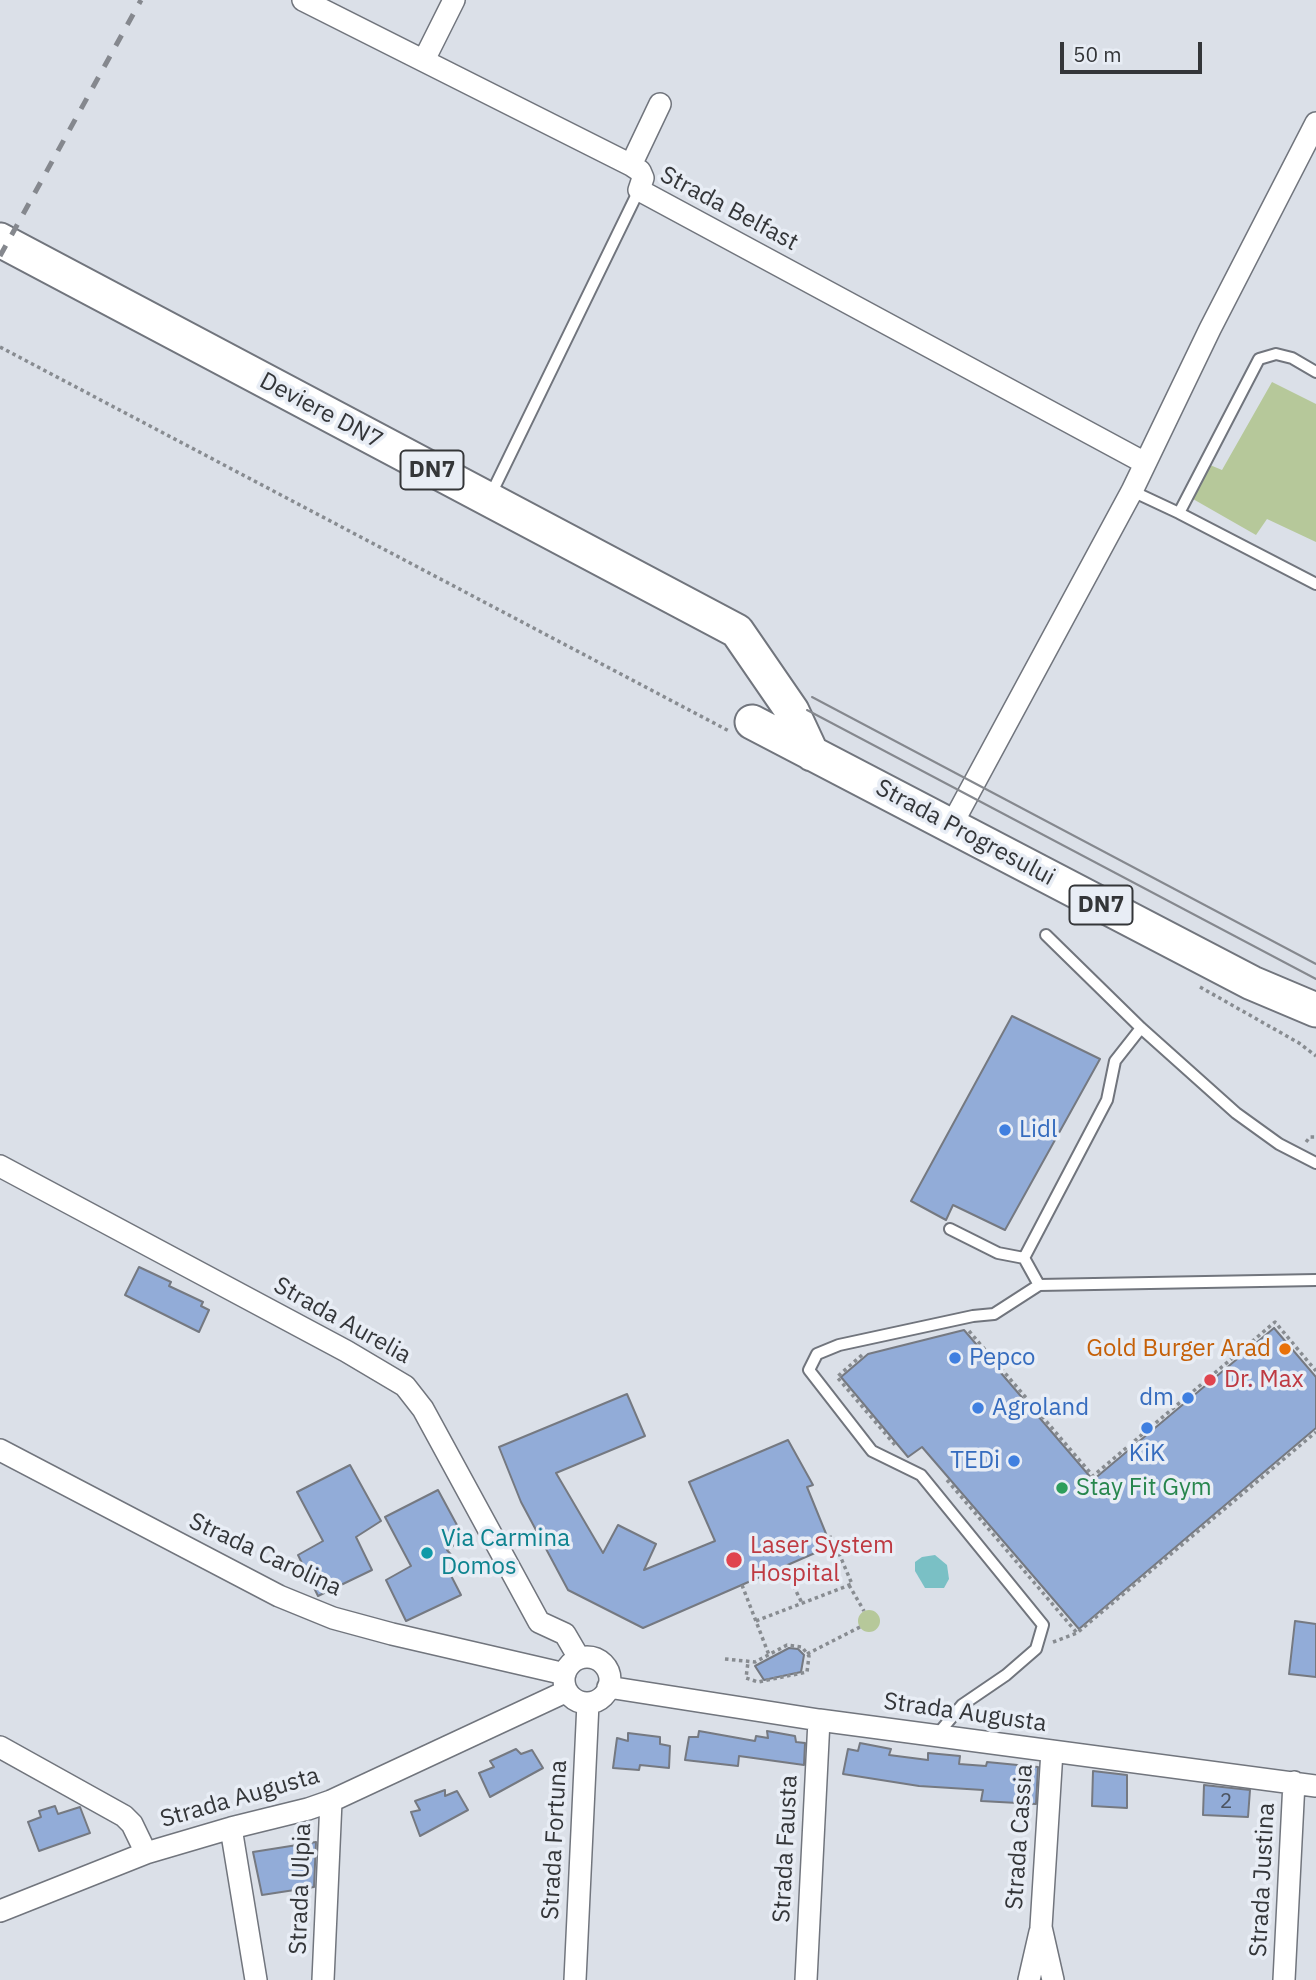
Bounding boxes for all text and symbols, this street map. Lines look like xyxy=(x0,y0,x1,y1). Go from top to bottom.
scale bar xyxy=(1064,28,1206,72)
text: 50 m xyxy=(1073,40,1122,68)
street label: Strada Belfast xyxy=(655,161,803,257)
street label: Deviere DN7 xyxy=(255,367,387,455)
road number: DN7 xyxy=(400,450,464,490)
street label: Strada Progresului xyxy=(870,774,1060,892)
road number: DN7 xyxy=(1070,885,1132,924)
place label: Lidl xyxy=(1019,1116,1057,1144)
marker: Lidl xyxy=(997,1122,1013,1138)
street label: Strada Aurelia xyxy=(268,1271,416,1371)
place label: Gold Burger Arad xyxy=(1086,1335,1271,1363)
marker: Gold Burger Arad xyxy=(1277,1341,1293,1357)
place label: Pepco xyxy=(969,1344,1036,1372)
marker: Pepco xyxy=(947,1350,963,1366)
place label: Dr. Max xyxy=(1224,1366,1304,1394)
marker: Dr. Max xyxy=(1202,1372,1218,1388)
place label: dm xyxy=(1139,1384,1174,1412)
marker: dm xyxy=(1180,1390,1196,1406)
place label: Agroland xyxy=(992,1394,1089,1422)
marker: Agroland xyxy=(970,1400,986,1416)
marker: KiK xyxy=(1139,1420,1155,1436)
place label: KiK xyxy=(1129,1440,1165,1468)
place label: TEDi xyxy=(950,1447,1000,1475)
marker: TEDi xyxy=(1006,1453,1022,1469)
place label: Stay Fit Gym xyxy=(1076,1474,1212,1502)
marker: Stay Fit Gym xyxy=(1054,1480,1070,1496)
street label: Strada Carolina xyxy=(184,1507,346,1603)
place label: Via Carmina Domos xyxy=(441,1525,570,1581)
place label: Laser System Hospital xyxy=(750,1532,894,1588)
marker: Via Carmina Domos xyxy=(419,1545,435,1561)
marker: Laser System Hospital xyxy=(724,1550,744,1570)
street label: Strada Augusta xyxy=(882,1687,1048,1739)
street label: Strada Fortuna xyxy=(536,1759,574,1921)
street label: Strada Augusta xyxy=(157,1762,323,1834)
street label: Strada Cassia xyxy=(1001,1763,1039,1911)
street label: Strada Fausta xyxy=(768,1774,804,1924)
house number: 2 xyxy=(1220,1789,1232,1815)
street label: Strada Justina xyxy=(1245,1802,1281,1958)
street label: Strada Ulpia xyxy=(284,1823,318,1955)

